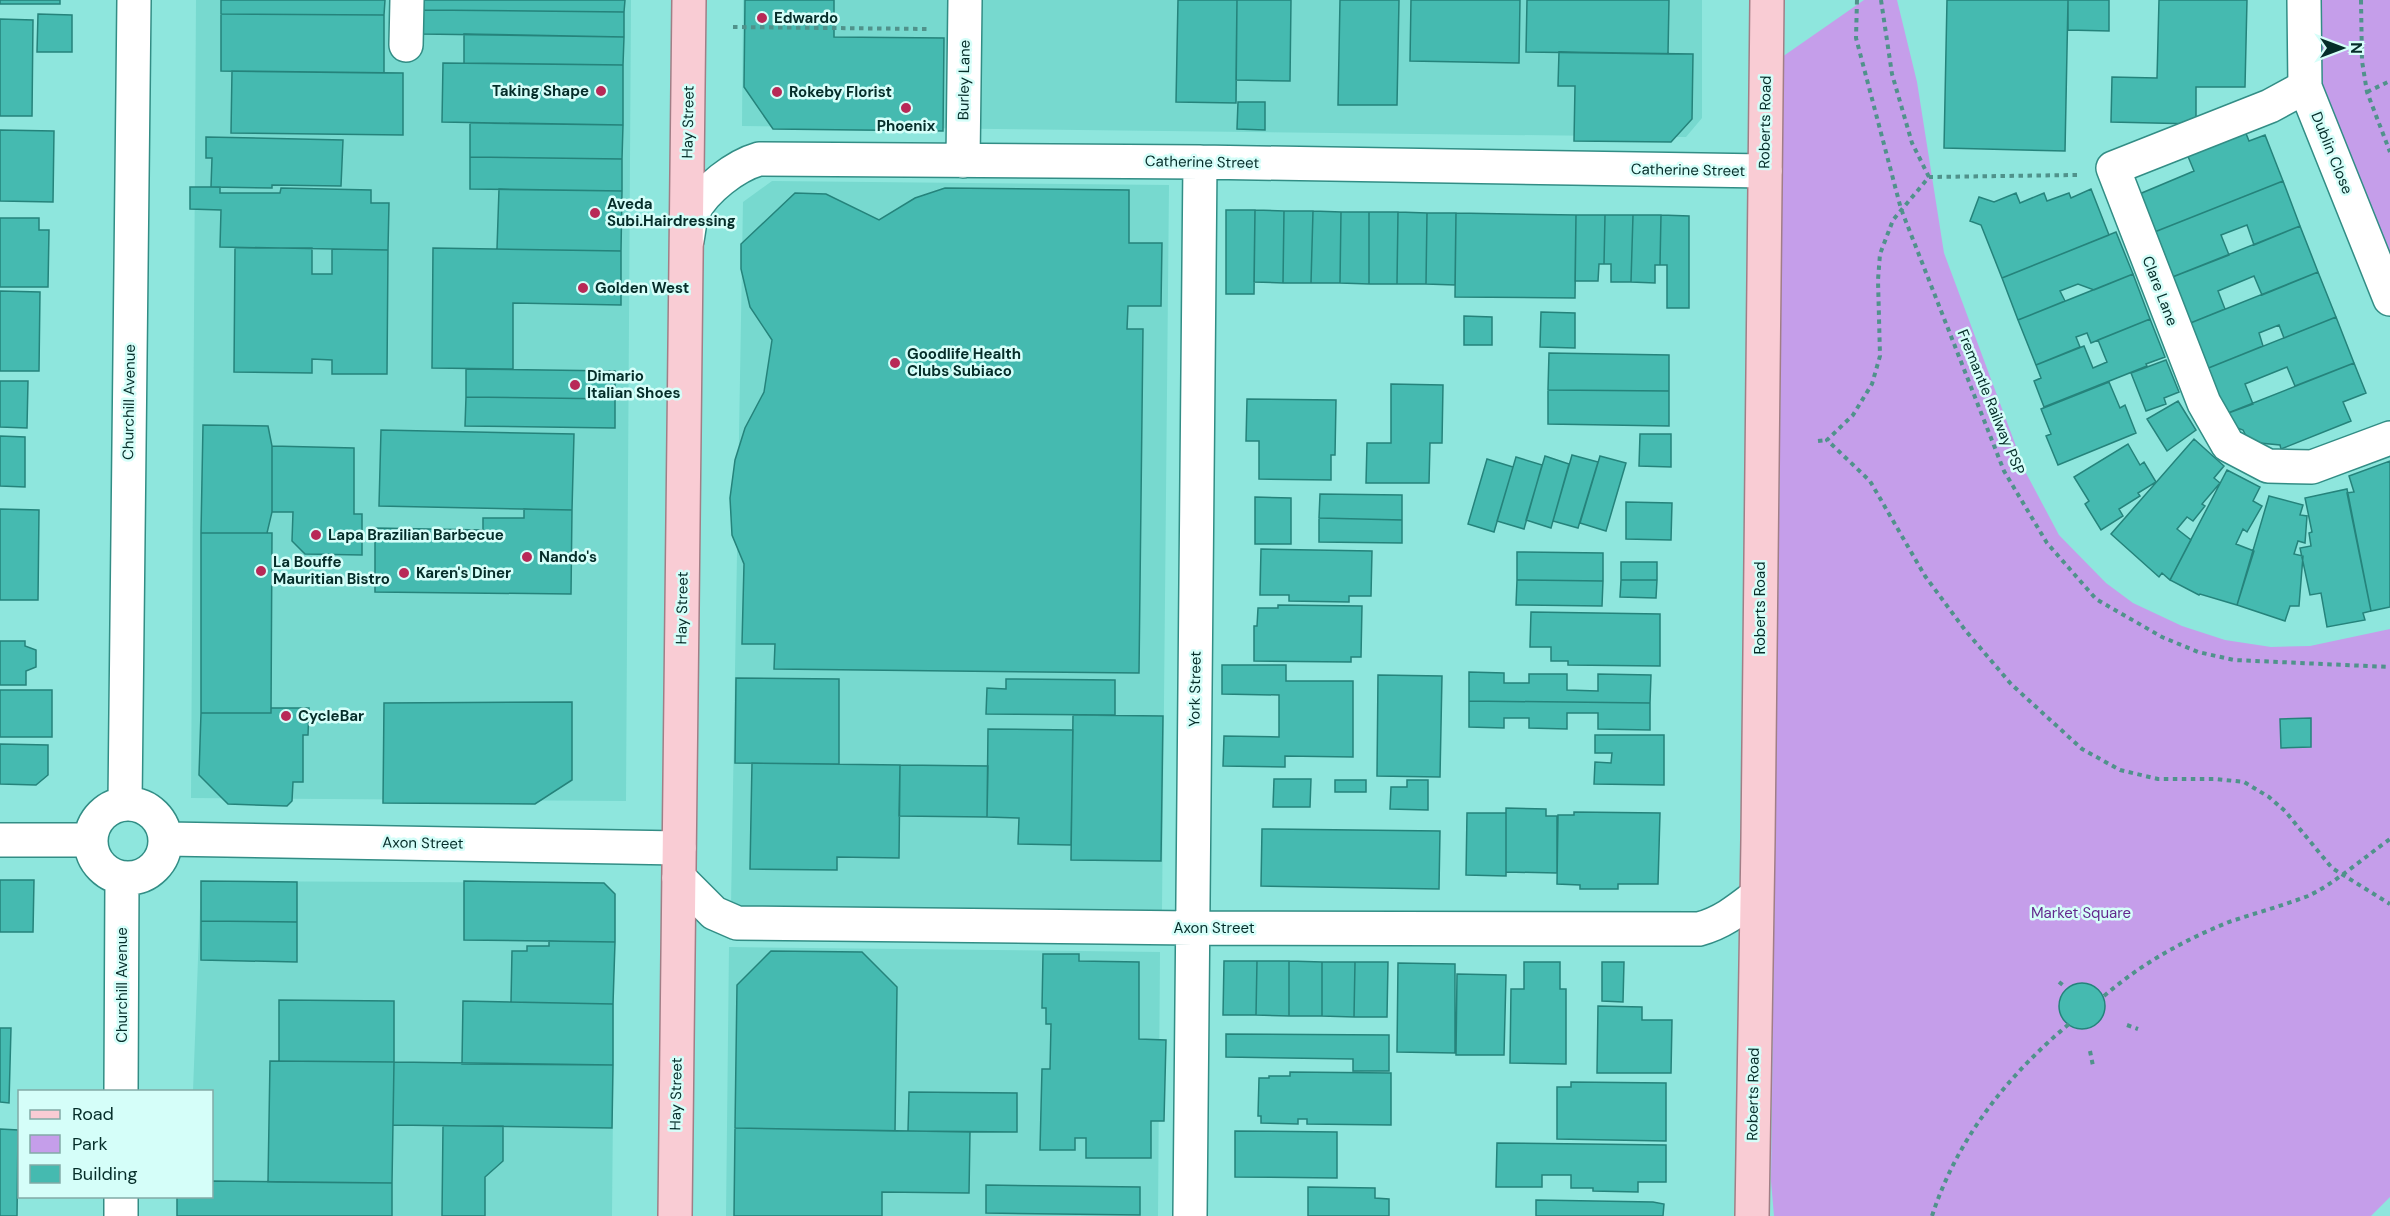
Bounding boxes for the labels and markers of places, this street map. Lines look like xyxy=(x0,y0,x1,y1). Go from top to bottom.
place label: Edwardo xyxy=(774,8,838,28)
marker: Edwardo xyxy=(755,11,769,25)
place label: Taking Shape xyxy=(492,81,589,101)
place label: Rokeby Florist xyxy=(789,82,892,102)
marker: Taking Shape xyxy=(594,84,608,98)
marker: Rokeby Florist xyxy=(770,85,784,99)
marker: Phoenix xyxy=(899,101,913,115)
place label: Phoenix xyxy=(877,116,936,136)
place label: Aveda Subi.Hairdressing xyxy=(607,194,736,231)
marker: Aveda Subi.Hairdressing xyxy=(588,206,602,220)
place label: Golden West xyxy=(595,278,689,298)
marker: Golden West xyxy=(576,281,590,295)
place label: Goodlife Health Clubs Subiaco xyxy=(907,344,1021,381)
marker: Goodlife Health Clubs Subiaco xyxy=(888,356,902,370)
place label: Dimario Italian Shoes xyxy=(587,366,681,403)
marker: Dimario Italian Shoes xyxy=(568,378,582,392)
place label: Lapa Brazilian Barbecue xyxy=(328,525,504,545)
marker: Lapa Brazilian Barbecue xyxy=(309,528,323,542)
place label: Nando's xyxy=(539,547,597,567)
marker: Nando's xyxy=(520,550,534,564)
place label: La Bouffe Mauritian Bistro xyxy=(273,552,390,589)
place label: Karen's Diner xyxy=(416,563,511,583)
marker: La Bouffe Mauritian Bistro xyxy=(254,564,268,578)
marker: Karen's Diner xyxy=(397,566,411,580)
place label: CycleBar xyxy=(298,706,364,726)
marker: CycleBar xyxy=(279,709,293,723)

